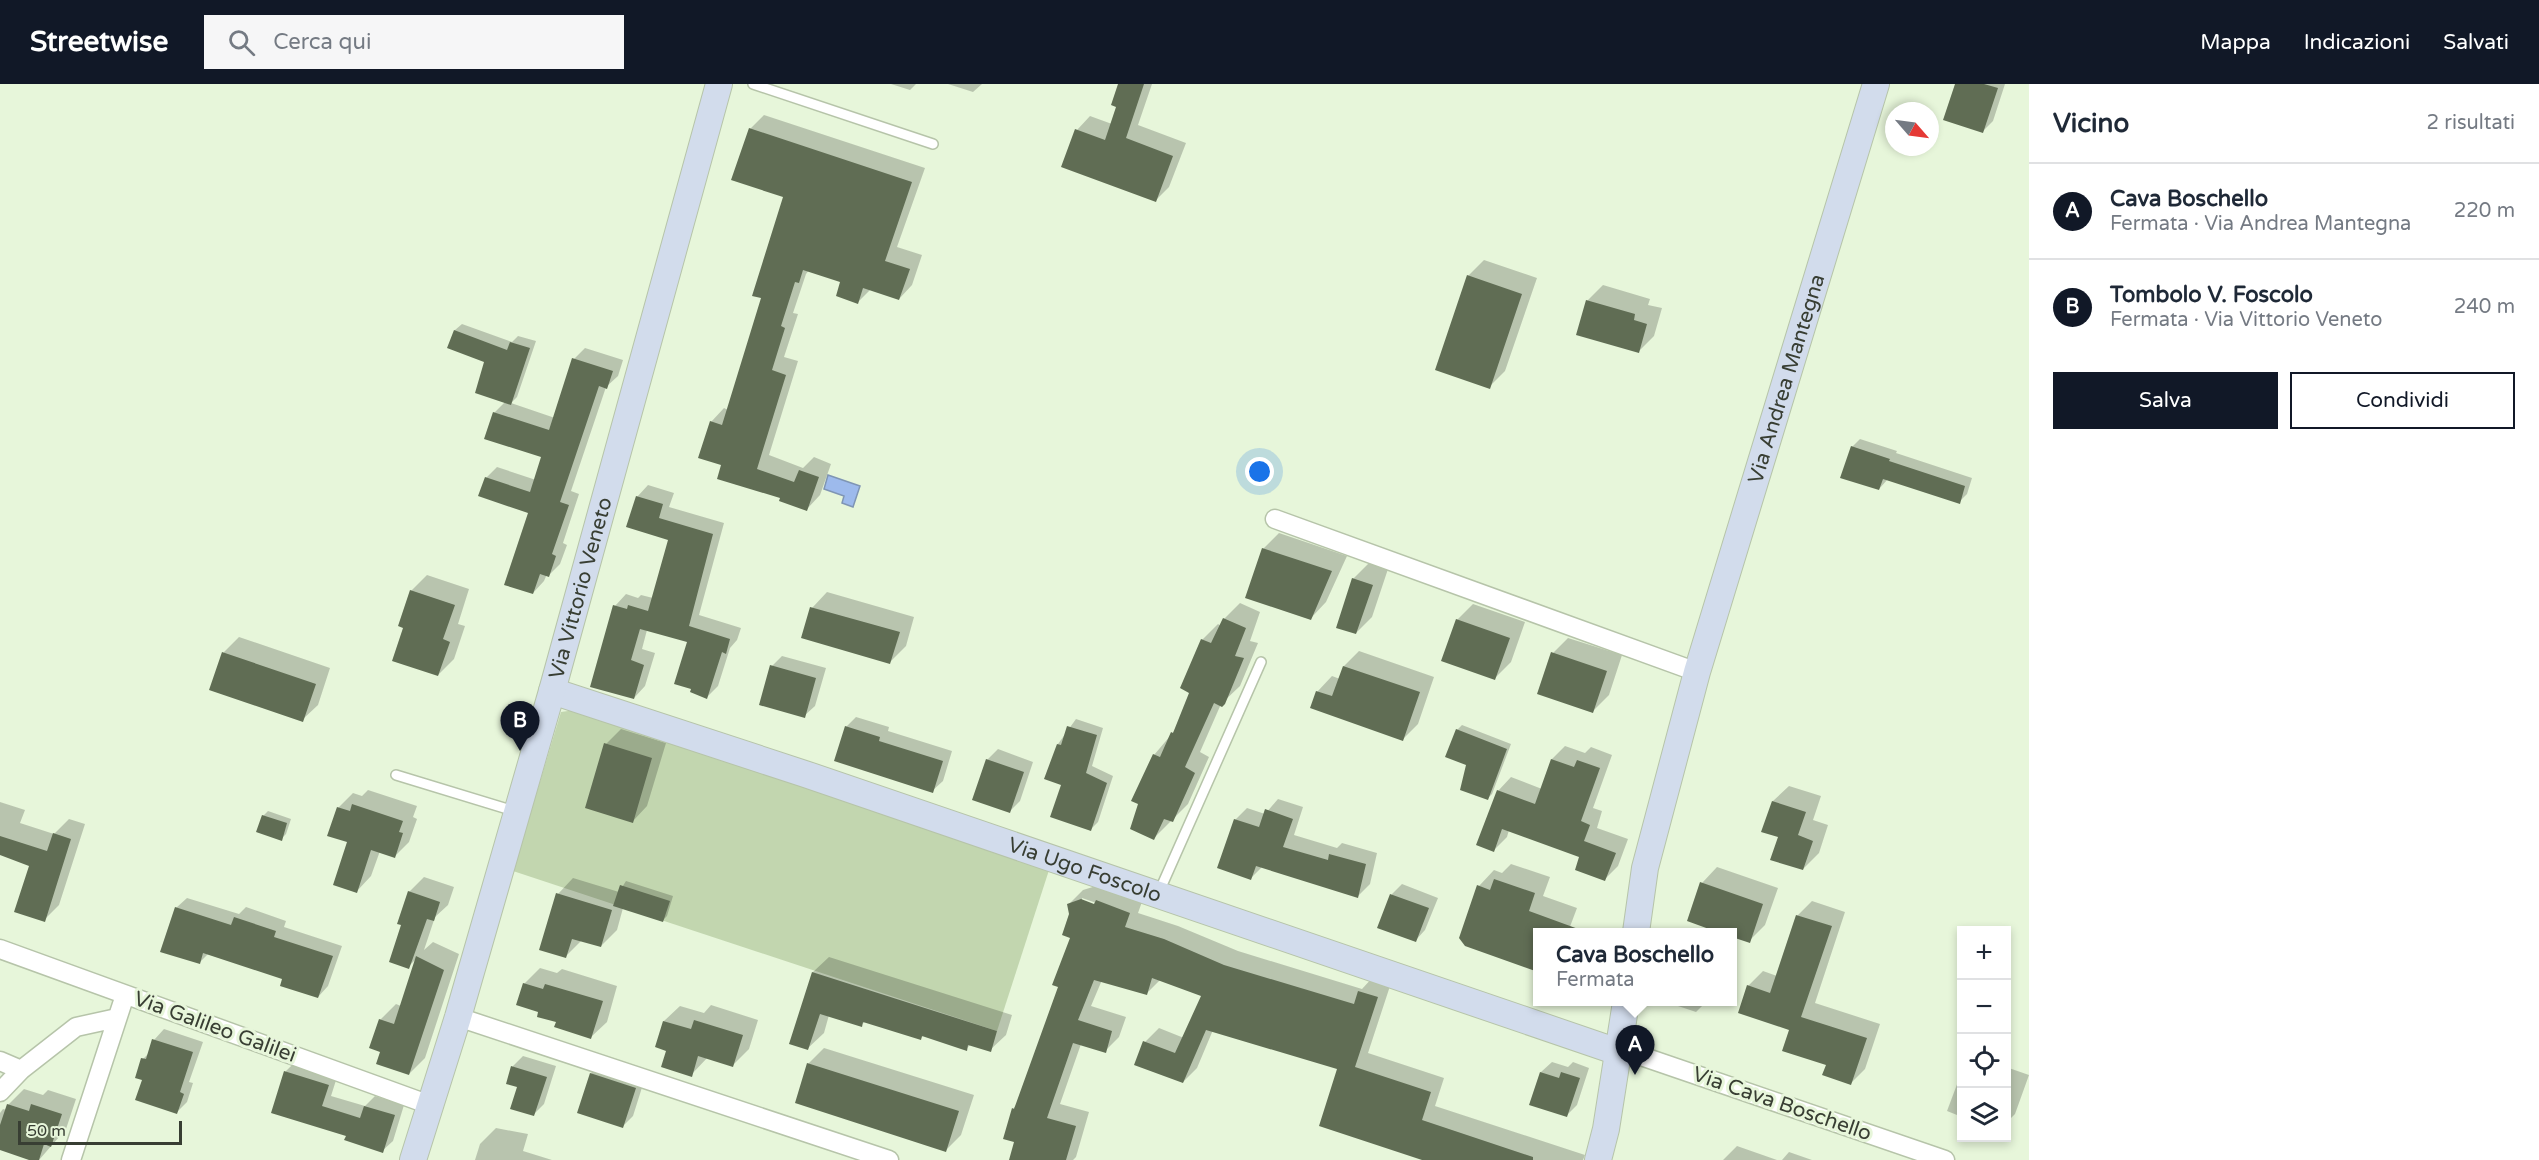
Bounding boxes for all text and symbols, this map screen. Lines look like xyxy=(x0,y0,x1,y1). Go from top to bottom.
search box xyxy=(204,15,624,69)
text: Streetwise xyxy=(30,25,168,59)
icon: search xyxy=(225,26,258,59)
text: Cerca qui xyxy=(273,29,371,55)
text: Mappa xyxy=(2200,30,2271,55)
text: Indicazioni xyxy=(2304,30,2410,55)
text: Salvati xyxy=(2443,30,2509,55)
north arrow xyxy=(1885,102,1939,156)
text: Vicino xyxy=(2053,108,2129,139)
text: 2 risultati xyxy=(2427,111,2515,135)
text: Cava Boschello xyxy=(2110,186,2268,212)
text: A xyxy=(2065,199,2080,223)
text: 220 m xyxy=(2454,199,2515,223)
text: Fermata · Via Andrea Mantegna xyxy=(2110,212,2411,236)
street label: Via Andrea Mantegna xyxy=(1743,271,1830,486)
text: Tombolo V. Foscolo xyxy=(2110,282,2313,308)
text: B xyxy=(2066,295,2079,319)
text: 240 m xyxy=(2454,295,2515,319)
text: Fermata · Via Vittorio Veneto xyxy=(2110,308,2383,332)
button: Salva xyxy=(2053,372,2278,429)
button: Condividi xyxy=(2290,372,2515,429)
your location xyxy=(1245,457,1274,486)
street label: Via Vittorio Veneto xyxy=(543,494,617,682)
pin: B xyxy=(500,702,540,751)
street label: Via Ugo Foscolo xyxy=(1005,832,1165,908)
map controls xyxy=(1957,926,2011,1142)
button: + xyxy=(1957,926,2011,980)
popup xyxy=(1533,928,1737,1006)
text: Cava Boschello xyxy=(1556,942,1714,968)
text: Fermata xyxy=(1556,968,1635,992)
button: − xyxy=(1957,980,2011,1034)
street label: Via Galileo Galilei xyxy=(130,986,300,1068)
pin: A xyxy=(1616,1026,1654,1075)
button: locate xyxy=(1957,1034,2011,1088)
street label: Via Cava Boschello xyxy=(1689,1062,1875,1146)
button: layers xyxy=(1957,1088,2011,1142)
scale bar xyxy=(18,1118,182,1146)
text: 50 m xyxy=(27,1121,66,1141)

